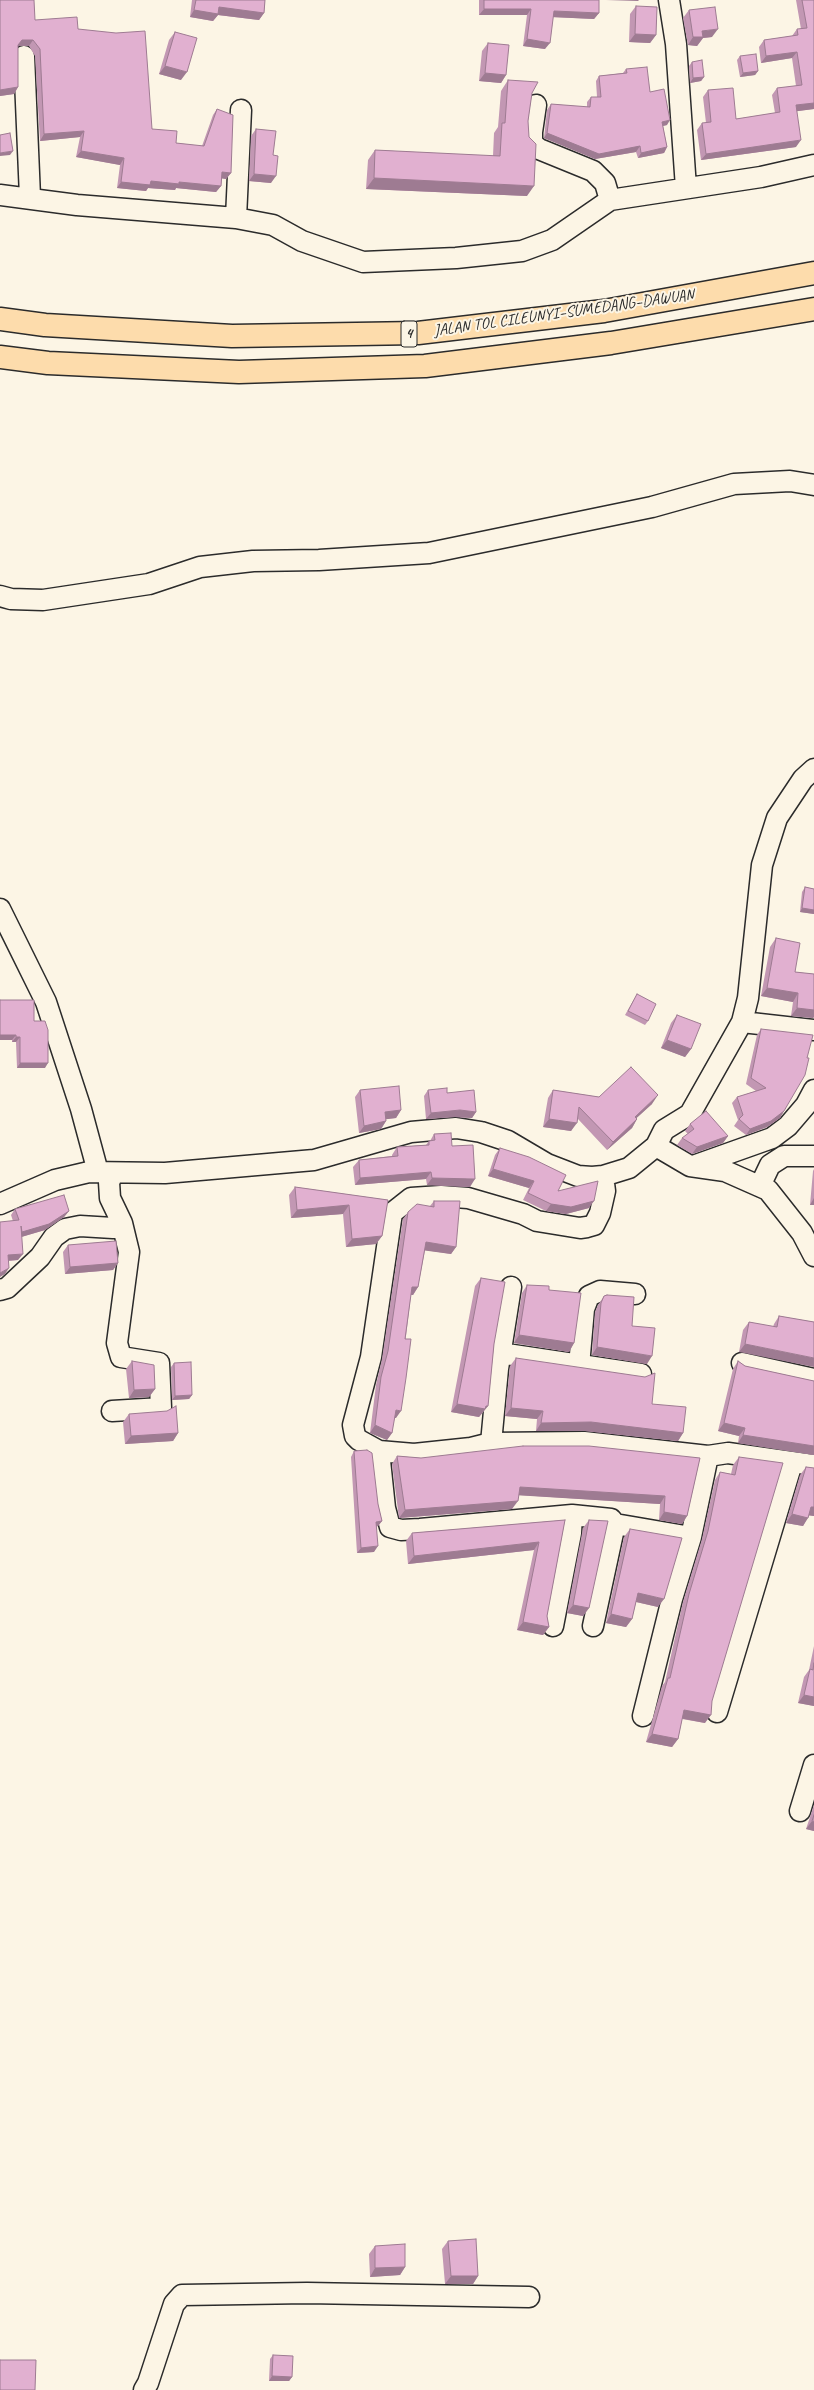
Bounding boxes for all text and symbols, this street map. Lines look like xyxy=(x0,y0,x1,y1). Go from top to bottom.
street label: JALAN TOL CILEUNYI–SUMEDANG–DAWUAN xyxy=(433,285,695,341)
road number: 4 xyxy=(401,321,417,347)

